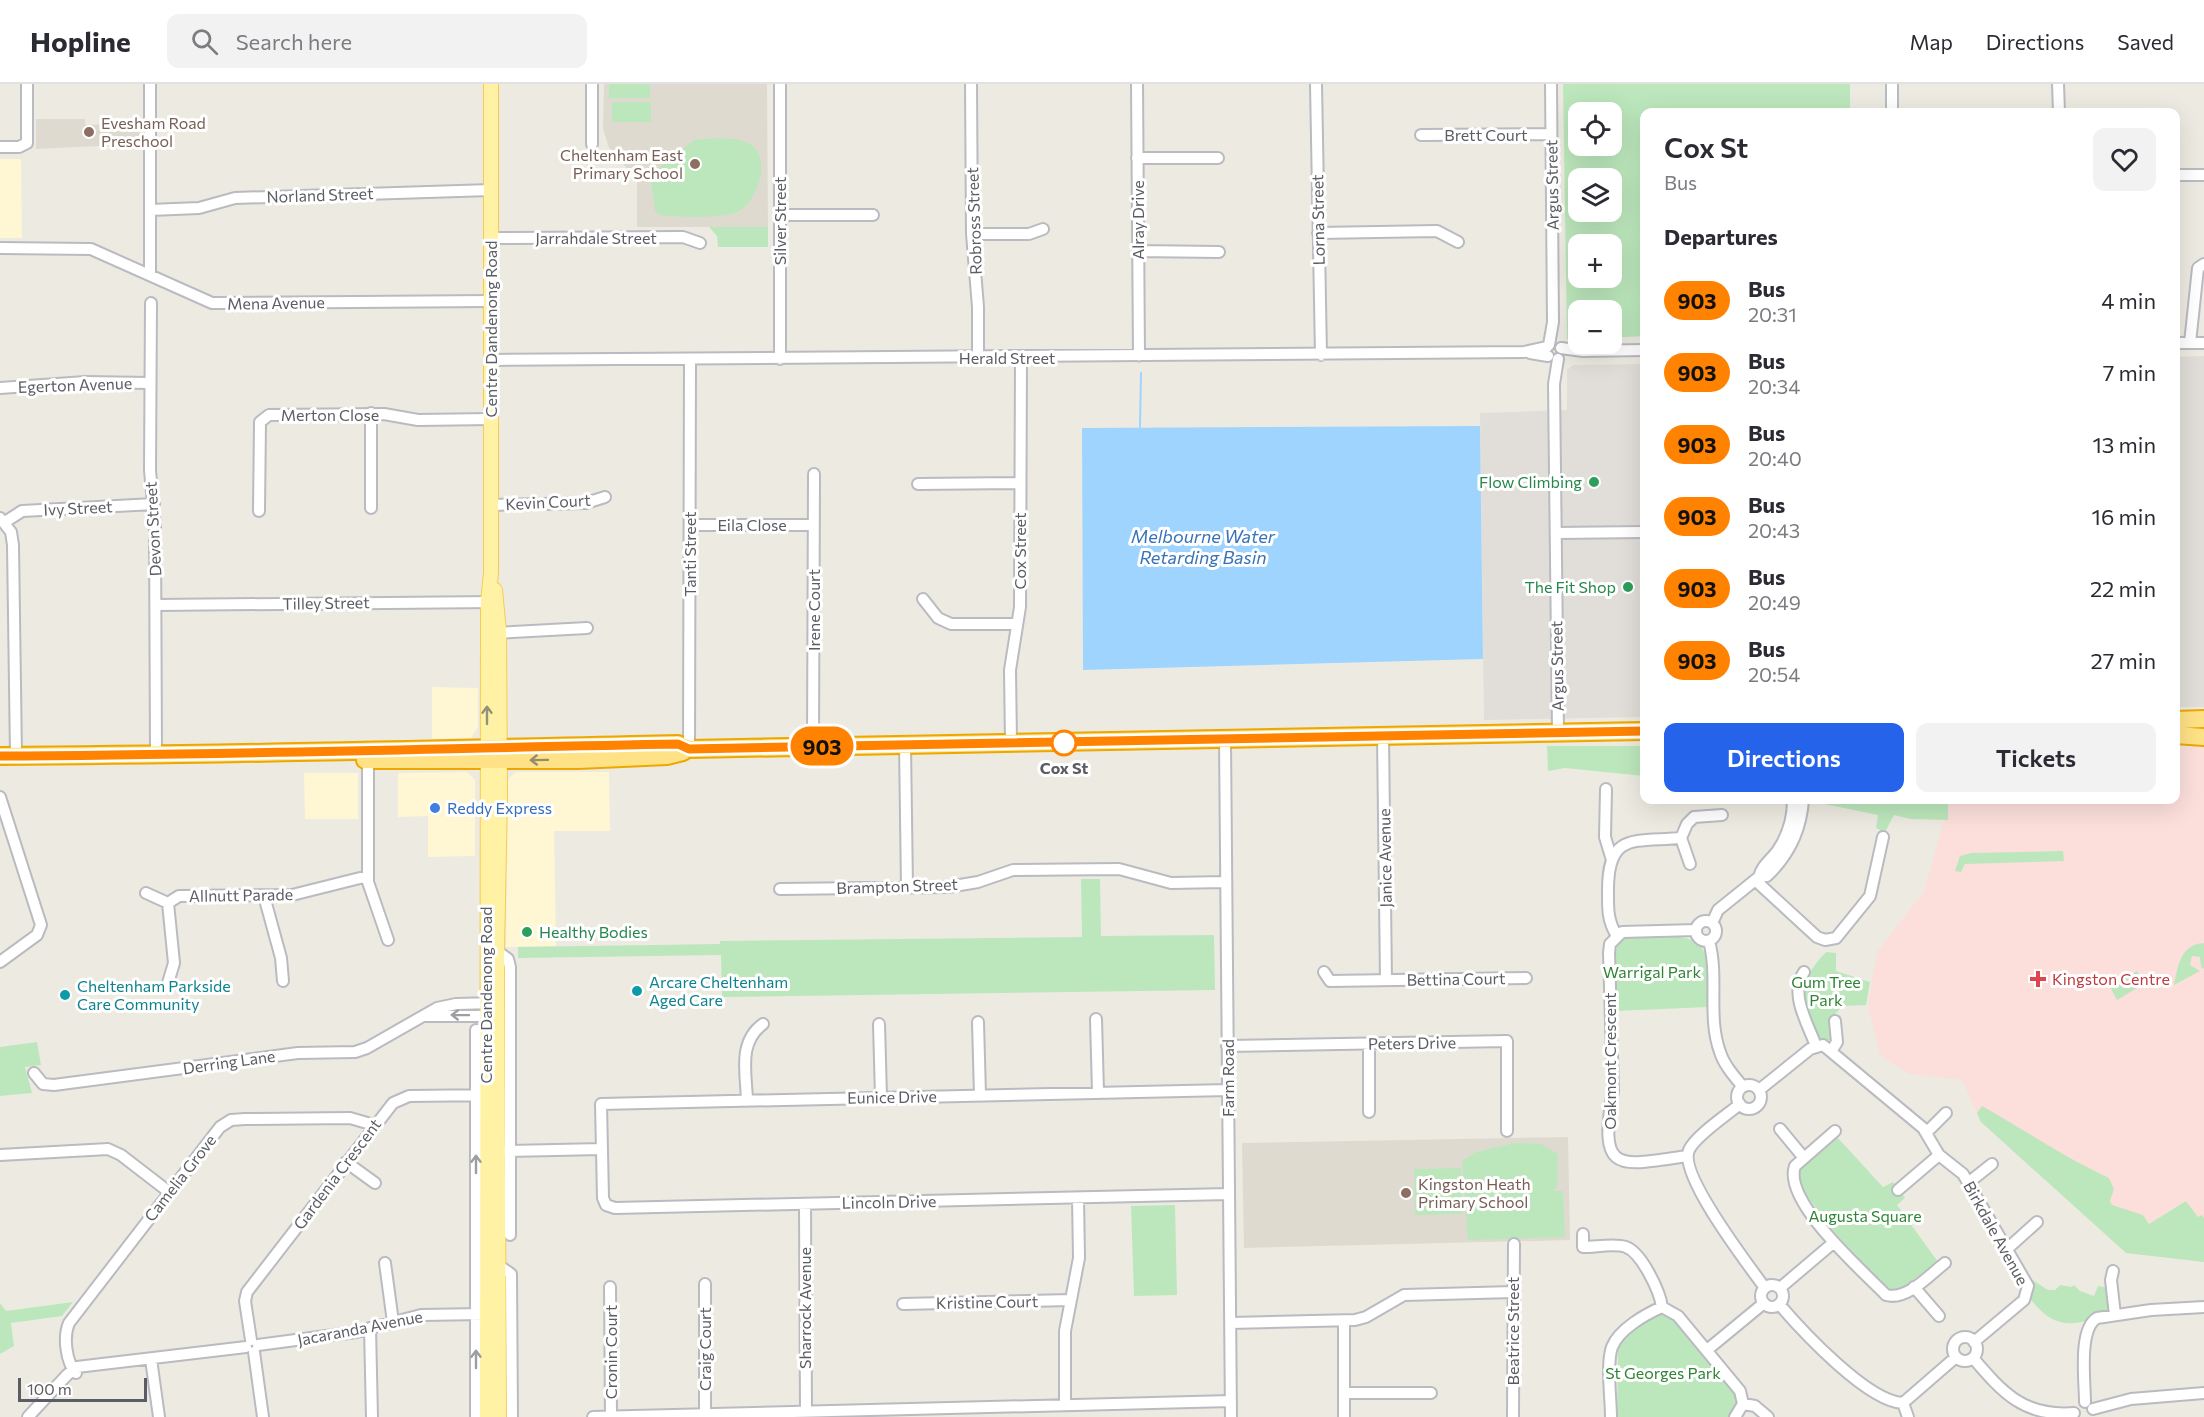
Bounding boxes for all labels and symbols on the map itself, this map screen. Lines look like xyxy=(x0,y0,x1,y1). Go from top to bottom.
place label: Evesham Road Preschool xyxy=(101,113,206,150)
marker: Evesham Road Preschool xyxy=(82,125,96,139)
street label: Brett Court xyxy=(1444,125,1528,144)
street label: Argus Street xyxy=(1541,139,1562,230)
place label: Cheltenham East Primary School xyxy=(560,145,683,182)
marker: Cheltenham East Primary School xyxy=(688,157,702,171)
street label: Robross Street xyxy=(962,166,985,275)
street label: Lorna Street xyxy=(1307,174,1328,266)
street label: Silver Street xyxy=(770,176,789,265)
street label: Alray Drive xyxy=(1128,180,1147,260)
street label: Norland Street xyxy=(266,183,374,206)
street label: Jarrahdale Street xyxy=(535,228,657,247)
street label: Centre Dandenong Road xyxy=(481,241,500,417)
street label: Mena Avenue xyxy=(227,292,325,313)
street label: Herald Street xyxy=(959,348,1056,367)
street label: Egerton Avenue xyxy=(17,373,132,396)
street label: Merton Close xyxy=(281,405,379,424)
place label: Flow Climbing xyxy=(1479,472,1582,491)
marker: Flow Climbing xyxy=(1587,475,1601,489)
street label: Devon Street xyxy=(141,481,164,577)
street label: Kevin Court xyxy=(505,490,592,513)
street label: Ivy Street xyxy=(43,496,113,519)
street label: Tanti Street xyxy=(680,511,699,597)
street label: Cox Street xyxy=(1010,512,1029,589)
street label: Eila Close xyxy=(717,515,787,534)
water label: Melbourne Water Retarding Basin xyxy=(1131,525,1276,568)
street label: Irene Court xyxy=(804,569,823,651)
place label: The Fit Shop xyxy=(1525,577,1616,596)
marker: The Fit Shop xyxy=(1621,580,1635,594)
street label: Tilley Street xyxy=(282,592,370,613)
street label: Argus Street xyxy=(1546,620,1567,711)
one-way arrow xyxy=(481,705,493,725)
line badge: 903 xyxy=(788,726,856,766)
marker: Cox St xyxy=(1051,730,1077,756)
one-way arrow xyxy=(529,754,549,766)
place label: Cox St xyxy=(1040,758,1088,777)
place label: Reddy Express xyxy=(447,798,552,817)
marker: Reddy Express xyxy=(428,801,442,815)
street label: Janice Avenue xyxy=(1374,808,1395,908)
street label: Brampton Street xyxy=(836,874,959,897)
street label: Allnutt Parade xyxy=(189,884,293,905)
street label: Centre Dandenong Road xyxy=(476,907,495,1083)
place label: Healthy Bodies xyxy=(539,922,648,941)
marker: Healthy Bodies xyxy=(520,925,534,939)
park label: Warrigal Park xyxy=(1603,962,1701,981)
street label: Bettina Court xyxy=(1406,968,1506,989)
place label: Kingston Centre xyxy=(2052,969,2170,988)
marker: Kingston Centre xyxy=(2029,970,2047,988)
place label: Arcare Cheltenham Aged Care xyxy=(649,972,788,1009)
park label: Gum Tree Park xyxy=(1791,972,1861,1009)
place label: Cheltenham Parkside Care Community xyxy=(77,976,231,1013)
marker: Arcare Cheltenham Aged Care xyxy=(630,984,644,998)
marker: Cheltenham Parkside Care Community xyxy=(58,988,72,1002)
street label: Oakmont Crescent xyxy=(1600,992,1619,1130)
one-way arrow xyxy=(450,1009,470,1021)
street label: Peters Drive xyxy=(1368,1032,1456,1053)
street label: Farm Road xyxy=(1218,1039,1237,1117)
street label: Derring Lane xyxy=(181,1046,276,1077)
street label: Eunice Drive xyxy=(847,1086,937,1107)
street label: Gardenia Crescent xyxy=(289,1114,385,1233)
street label: Camelia Grove xyxy=(140,1131,219,1225)
one-way arrow xyxy=(470,1154,482,1174)
place label: Kingston Heath Primary School xyxy=(1418,1174,1531,1211)
street label: Birkdale Avenue xyxy=(1960,1178,2033,1288)
marker: Kingston Heath Primary School xyxy=(1399,1186,1413,1200)
street label: Lincoln Drive xyxy=(841,1191,937,1212)
park label: Augusta Square xyxy=(1808,1206,1922,1225)
street label: Sharrock Avenue xyxy=(795,1247,814,1369)
street label: Beatrice Street xyxy=(1503,1276,1522,1385)
street label: Kristine Court xyxy=(936,1291,1039,1312)
street label: Cronin Court xyxy=(601,1304,620,1399)
street label: Jacaranda Avenue xyxy=(296,1306,424,1349)
street label: Craig Court xyxy=(695,1307,714,1391)
one-way arrow xyxy=(470,1349,482,1369)
park label: St Georges Park xyxy=(1605,1363,1721,1382)
scale bar xyxy=(18,1375,147,1402)

